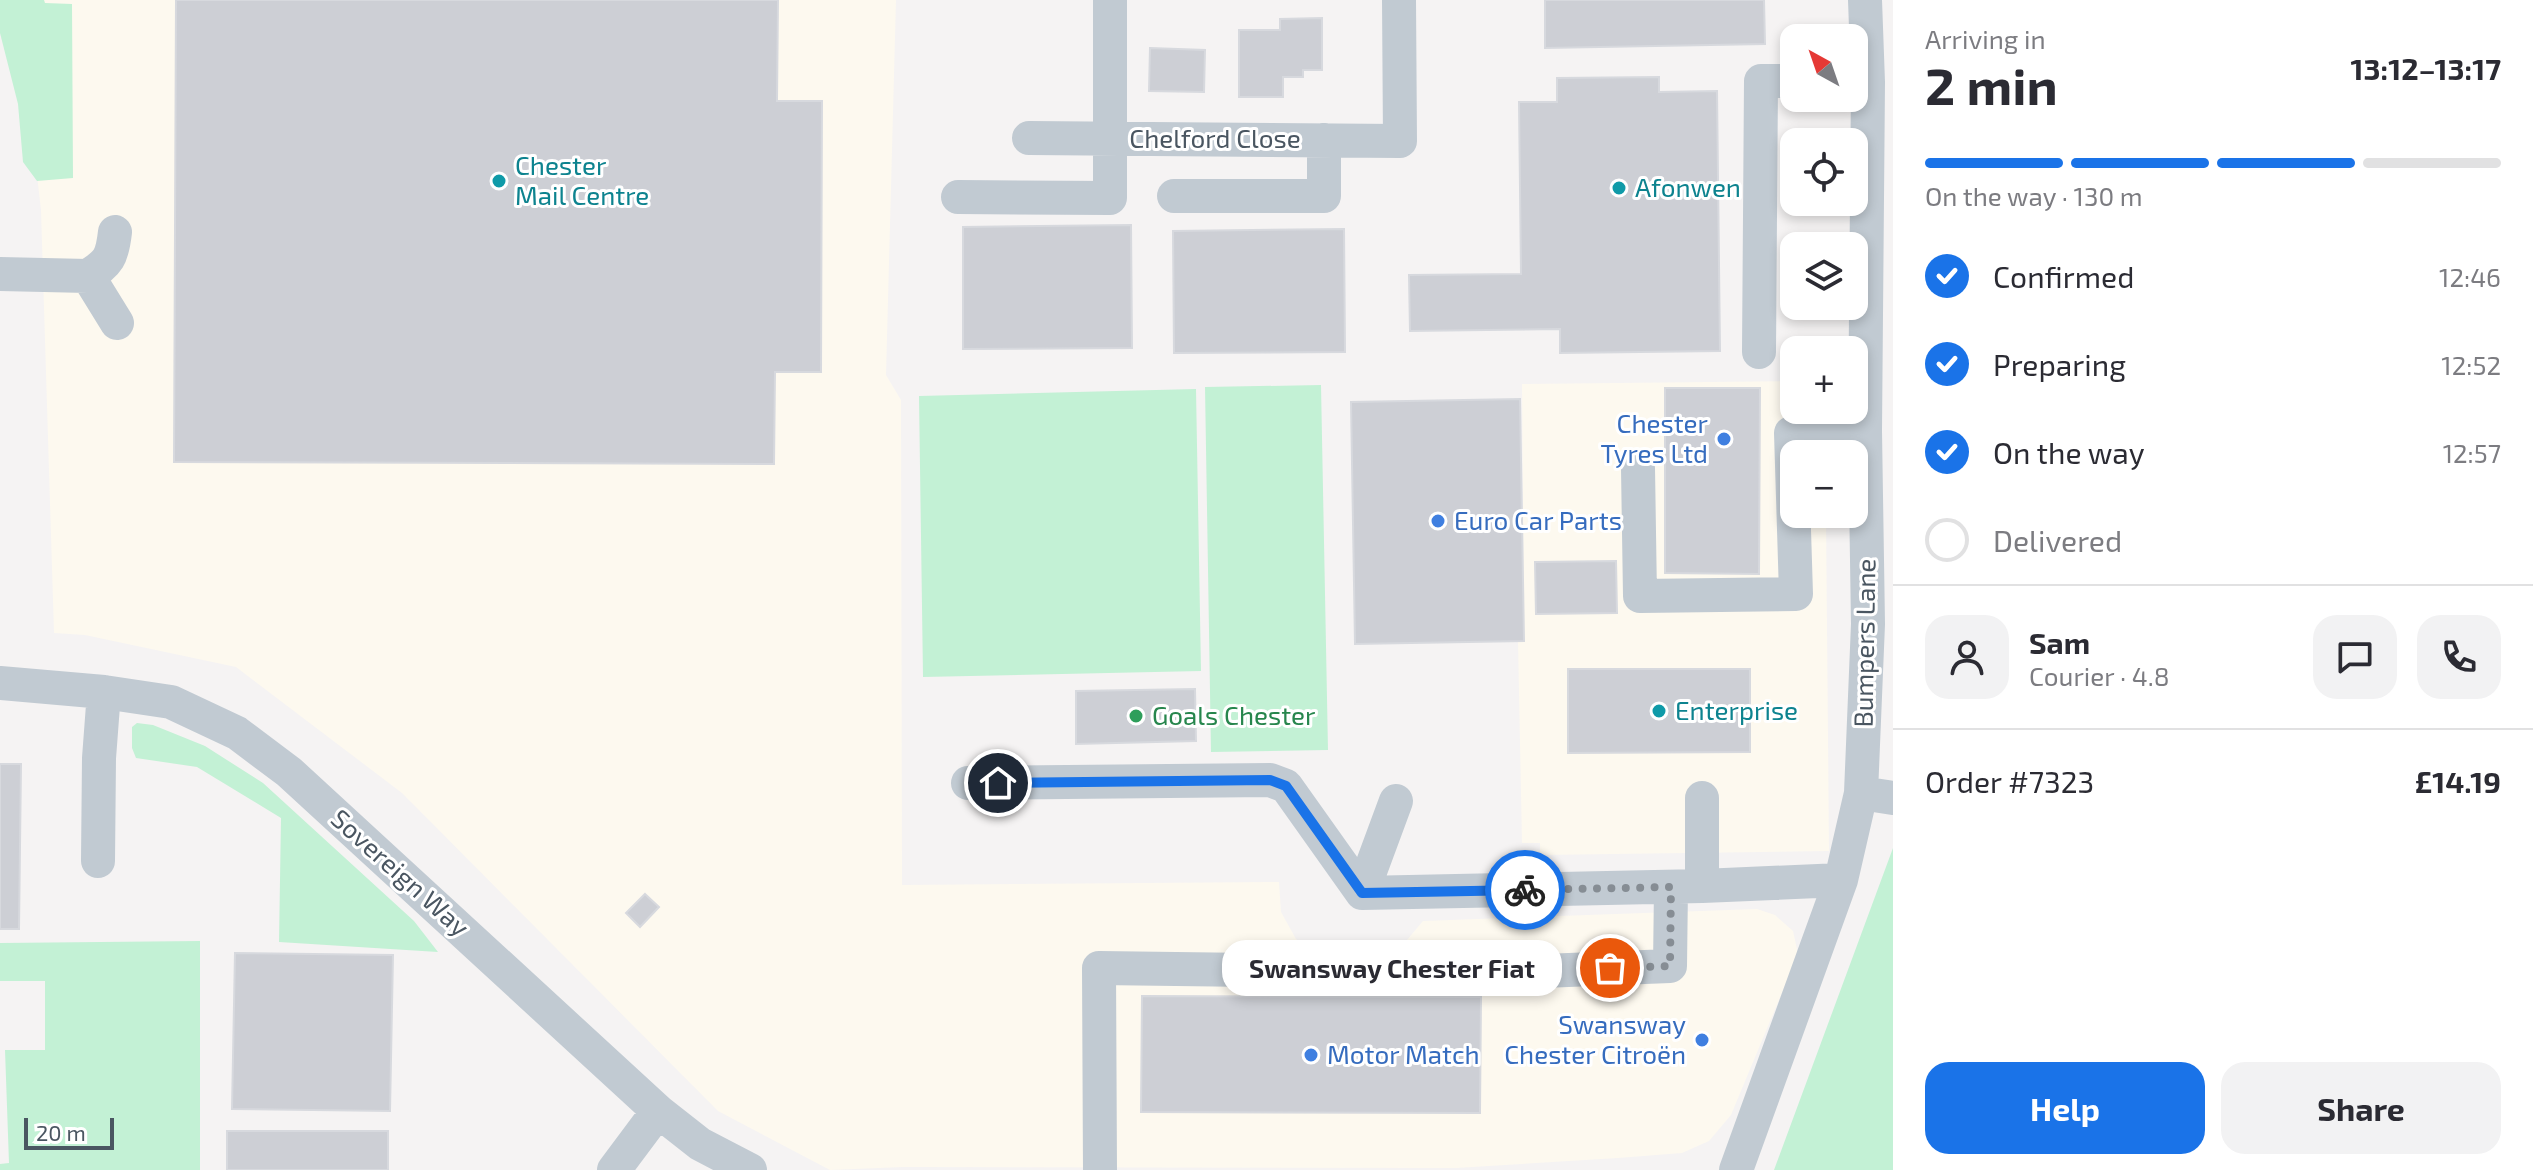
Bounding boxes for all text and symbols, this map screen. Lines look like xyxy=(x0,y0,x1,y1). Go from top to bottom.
text: Arriving in xyxy=(1925,23,2046,54)
north arrow xyxy=(1780,24,1868,112)
map controls xyxy=(1780,24,1868,528)
text: 13:12–13:17 xyxy=(2351,50,2501,86)
text: 2 min xyxy=(1925,53,2058,115)
street label: Chelford Close xyxy=(1129,122,1301,153)
button: locate xyxy=(1780,128,1868,216)
place label: Chester Mail Centre xyxy=(515,149,649,210)
place label: Afonwen xyxy=(1635,171,1741,202)
marker: Chester Mail Centre xyxy=(490,172,508,190)
marker: Afonwen xyxy=(1610,179,1628,197)
text: On the way · 130 m xyxy=(1925,180,2143,211)
button: layers xyxy=(1780,232,1868,320)
icon: check xyxy=(1925,254,1969,298)
text: Confirmed xyxy=(1993,258,2134,294)
text: 12:46 xyxy=(2439,261,2501,292)
button: + xyxy=(1780,336,1868,424)
icon: check xyxy=(1925,342,1969,386)
text: Preparing xyxy=(1993,346,2126,382)
text: 12:52 xyxy=(2441,349,2501,380)
place label: Chester Tyres Ltd xyxy=(1600,407,1708,468)
marker: Chester Tyres Ltd xyxy=(1715,430,1733,448)
icon: check xyxy=(1925,430,1969,474)
text: On the way xyxy=(1993,434,2145,470)
text: 12:57 xyxy=(2443,437,2501,468)
button: − xyxy=(1780,440,1868,528)
place label: Euro Car Parts xyxy=(1454,504,1622,535)
marker: Euro Car Parts xyxy=(1429,512,1447,530)
text: Delivered xyxy=(1993,522,2122,558)
street label: Bumpers Lane xyxy=(1847,558,1880,728)
button: person xyxy=(1925,615,2009,699)
button: chat xyxy=(2313,615,2397,699)
button: phone xyxy=(2417,615,2501,699)
text: Sam xyxy=(2029,624,2090,660)
text: Courier · 4.8 xyxy=(2029,660,2170,691)
place label: Enterprise xyxy=(1675,694,1798,725)
place label: Goals Chester xyxy=(1152,699,1316,730)
marker: Enterprise xyxy=(1650,702,1668,720)
marker: Goals Chester xyxy=(1127,707,1145,725)
pin xyxy=(964,749,1032,817)
icon: home xyxy=(976,761,1020,805)
text: Order #7323 xyxy=(1925,763,2094,799)
text: £14.19 xyxy=(2415,763,2501,799)
street label: Sovereign Way xyxy=(326,802,476,942)
courier xyxy=(1485,850,1565,930)
icon: bike xyxy=(1503,868,1547,912)
pin xyxy=(1576,934,1644,1002)
callout: Swansway Chester Fiat xyxy=(1222,940,1562,996)
icon: bag xyxy=(1588,946,1632,990)
text: Swansway Chester Fiat xyxy=(1249,952,1535,983)
place label: Swansway Chester Citroën xyxy=(1504,1008,1686,1069)
marker: Swansway Chester Citroën xyxy=(1693,1031,1711,1049)
place label: Motor Match xyxy=(1327,1038,1480,1069)
marker: Motor Match xyxy=(1302,1046,1320,1064)
button: Help xyxy=(1925,1062,2205,1154)
button: Share xyxy=(2221,1062,2501,1154)
scale bar xyxy=(24,1114,114,1150)
text: 20 m xyxy=(36,1119,86,1145)

